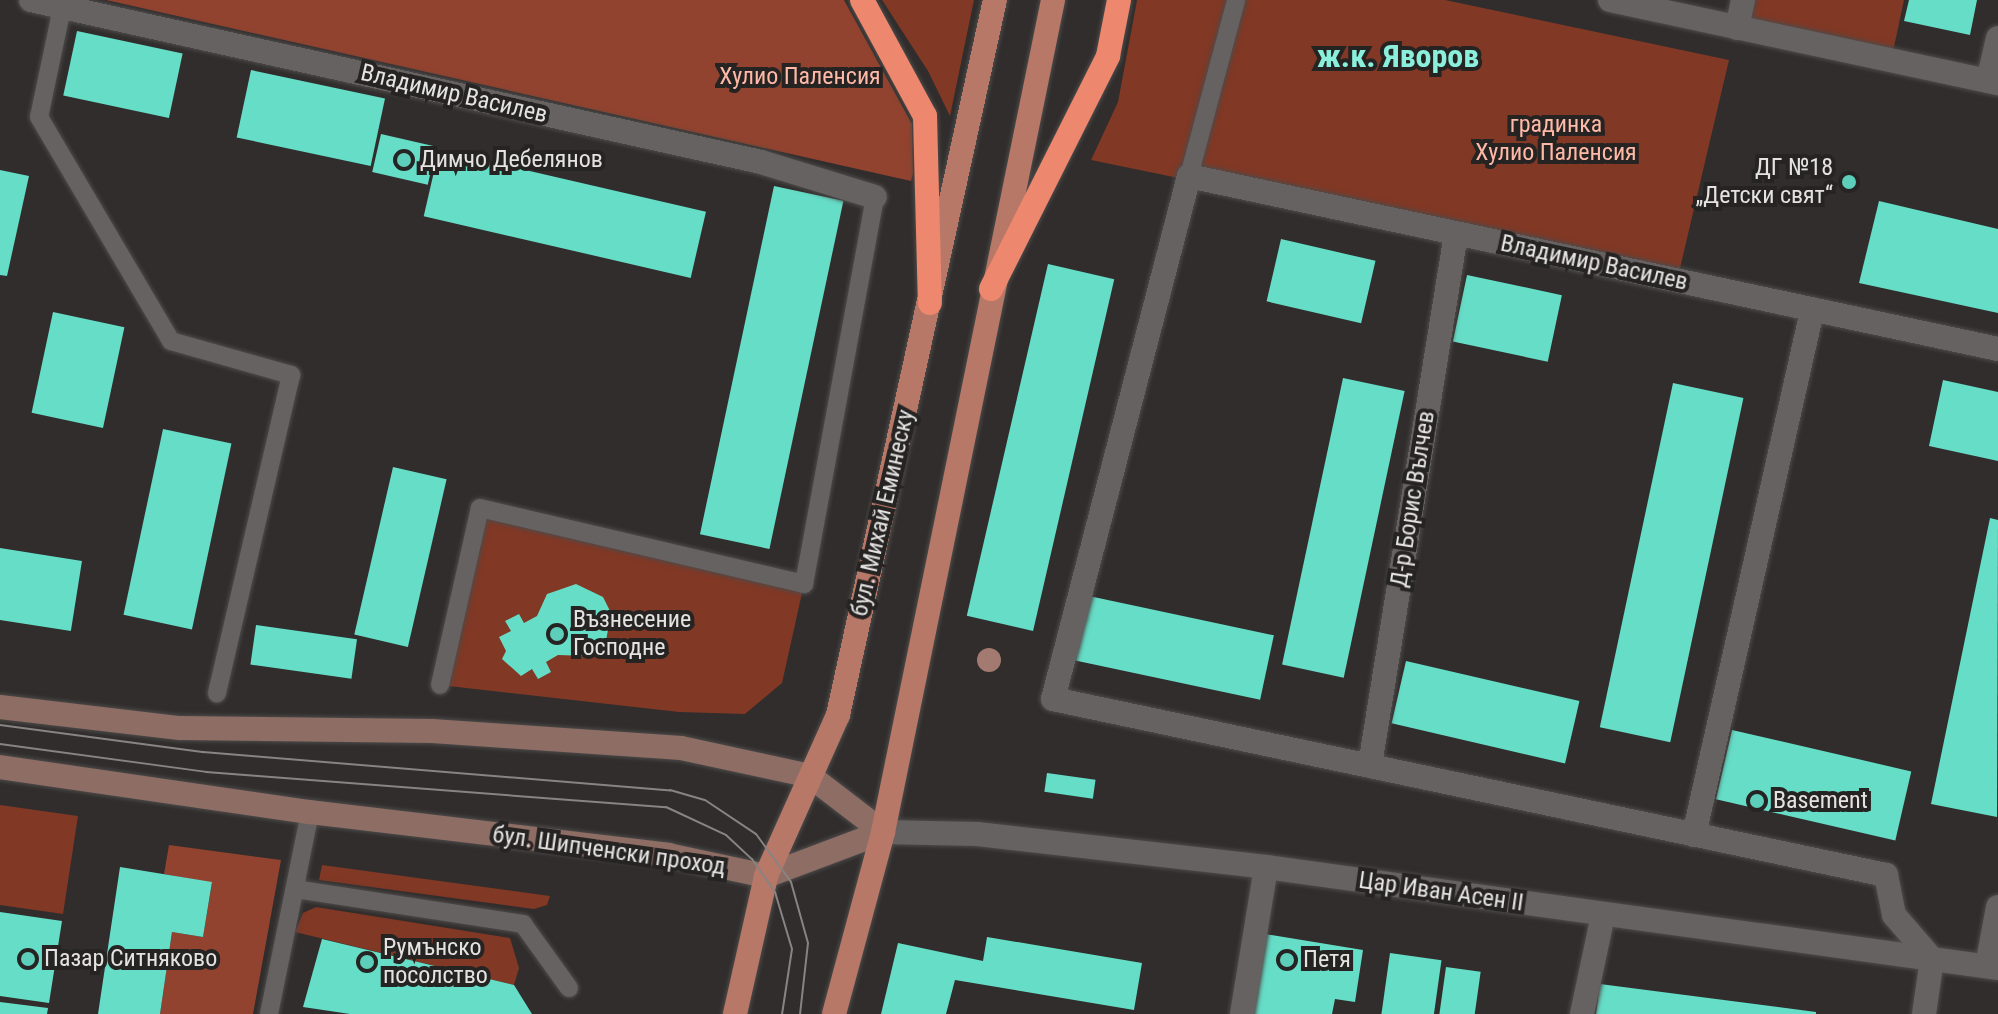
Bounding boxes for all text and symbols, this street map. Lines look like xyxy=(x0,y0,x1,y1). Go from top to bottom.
district label: ж.к. Яворов xyxy=(1317,37,1479,75)
street label: Владимир Василев xyxy=(358,59,550,129)
park label: Хулио Паленсия xyxy=(719,63,881,91)
park label: градинка Хулио Паленсия xyxy=(1475,111,1637,167)
place label: Димчо Дебелянов xyxy=(420,146,603,174)
marker: Димчо Дебелянов xyxy=(395,151,413,169)
place label: ДГ №18 „Детски свят“ xyxy=(1695,154,1833,210)
marker: ДГ №18 „Детски свят“ xyxy=(1840,173,1858,191)
street label: Владимир Василев xyxy=(1498,229,1690,297)
street label: бул. Михай Еминеску xyxy=(845,407,921,619)
street label: Д-р Борис Вълчев xyxy=(1385,409,1441,589)
place label: Възнесение Господне xyxy=(573,606,691,662)
marker: Възнесение Господне xyxy=(548,625,566,643)
place label: Basement xyxy=(1773,787,1868,815)
marker: Basement xyxy=(1748,792,1766,810)
street label: бул. Шипченски проход xyxy=(491,820,727,882)
street label: Цар Иван Асен II xyxy=(1357,866,1525,918)
place label: Румънско посолство xyxy=(383,934,488,990)
place label: Пазар Ситняково xyxy=(44,945,217,973)
place label: Петя xyxy=(1303,946,1351,974)
marker: Пазар Ситняково xyxy=(19,950,37,968)
marker: Петя xyxy=(1278,951,1296,969)
marker: Румънско посолство xyxy=(358,953,376,971)

